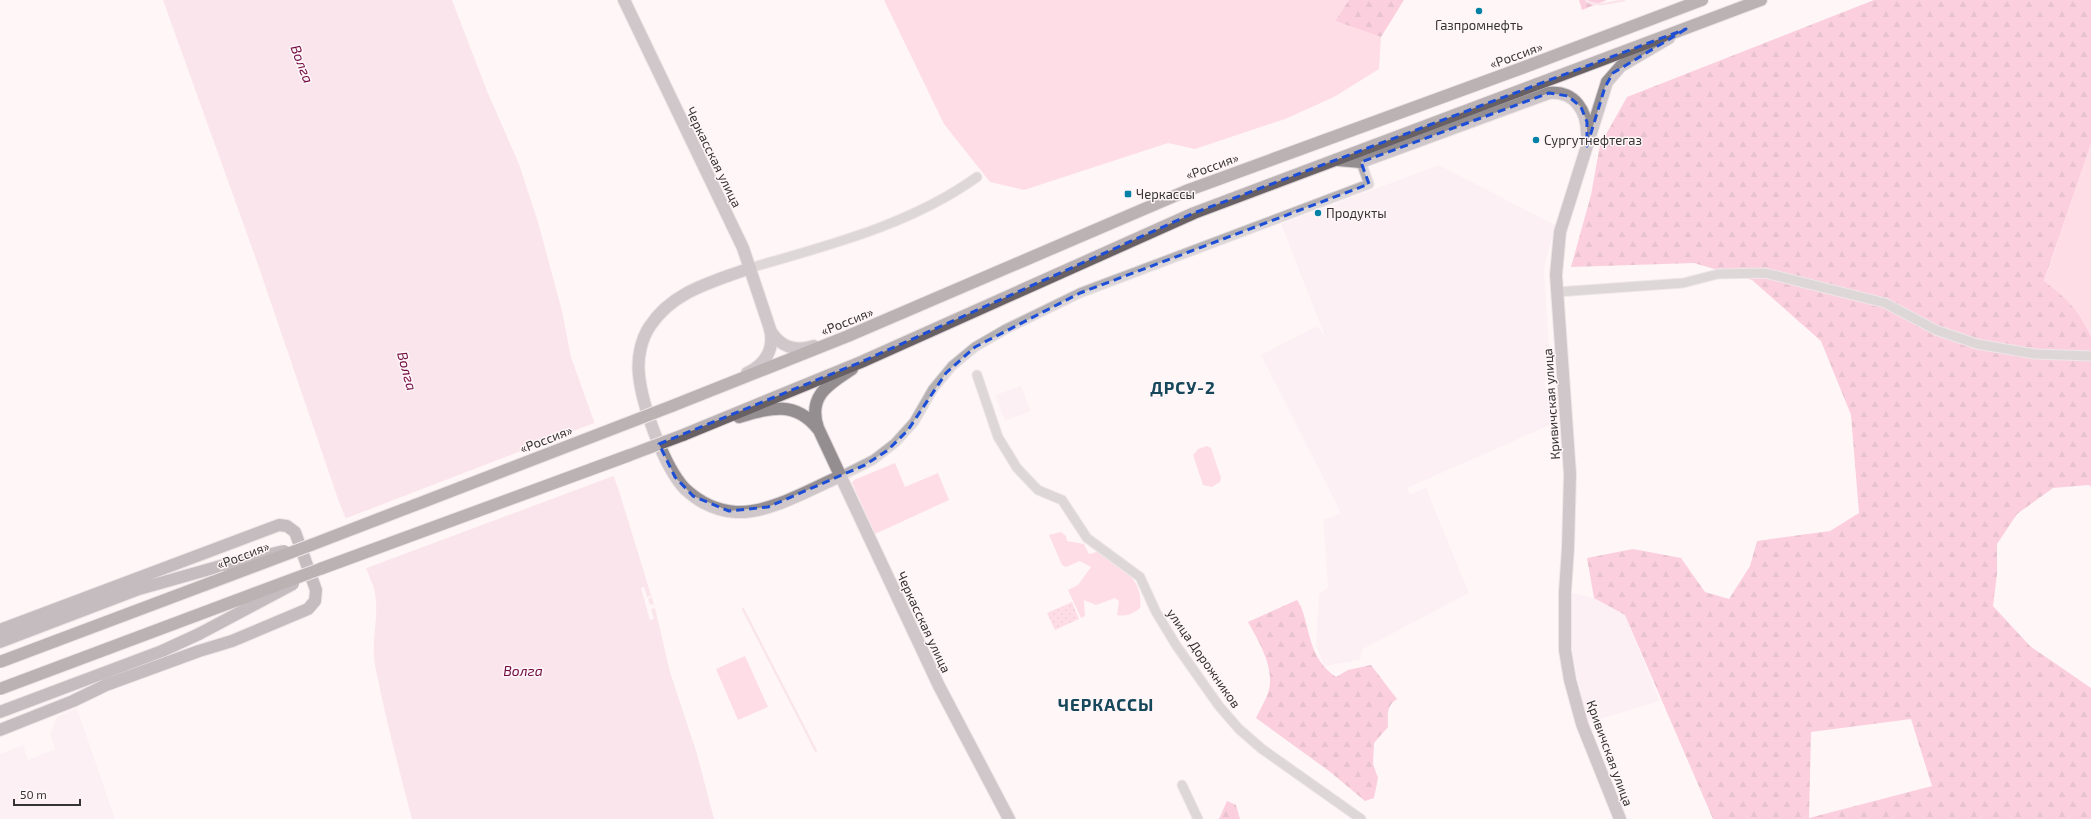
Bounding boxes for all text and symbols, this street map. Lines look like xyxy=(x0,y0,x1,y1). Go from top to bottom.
marker: Газпромнефть xyxy=(1474,6,1484,16)
place label: Газпромнефть xyxy=(1435,17,1523,33)
street label: «Россия» xyxy=(1487,38,1545,72)
water label: Волга xyxy=(287,42,318,85)
street label: Черкасская улица xyxy=(683,104,745,210)
place label: Сургутнефтегаз xyxy=(1544,132,1642,148)
marker: Сургутнефтегаз xyxy=(1531,135,1541,145)
street label: «Россия» xyxy=(1183,149,1241,183)
place label: Черкассы xyxy=(1136,186,1195,202)
marker: Черкассы xyxy=(1123,189,1133,199)
place label: Продукты xyxy=(1326,205,1387,221)
marker: Продукты xyxy=(1313,208,1323,218)
street label: «Россия» xyxy=(818,303,876,339)
street label: Кривичская улица xyxy=(1539,348,1563,460)
water label: Волга xyxy=(394,350,421,392)
district label: ДРСУ-2 xyxy=(1150,377,1216,397)
street label: «Россия» xyxy=(517,422,575,456)
street label: «Россия» xyxy=(214,538,272,572)
street label: Черкасская улица xyxy=(894,569,954,675)
street label: улица Дорожников xyxy=(1164,605,1244,711)
water label: Волга xyxy=(503,662,543,679)
district label: ЧЕРКАССЫ xyxy=(1058,694,1154,714)
street label: Кривичская улица xyxy=(1583,698,1637,808)
scale bar xyxy=(14,781,80,807)
text: 50 m xyxy=(20,787,47,801)

